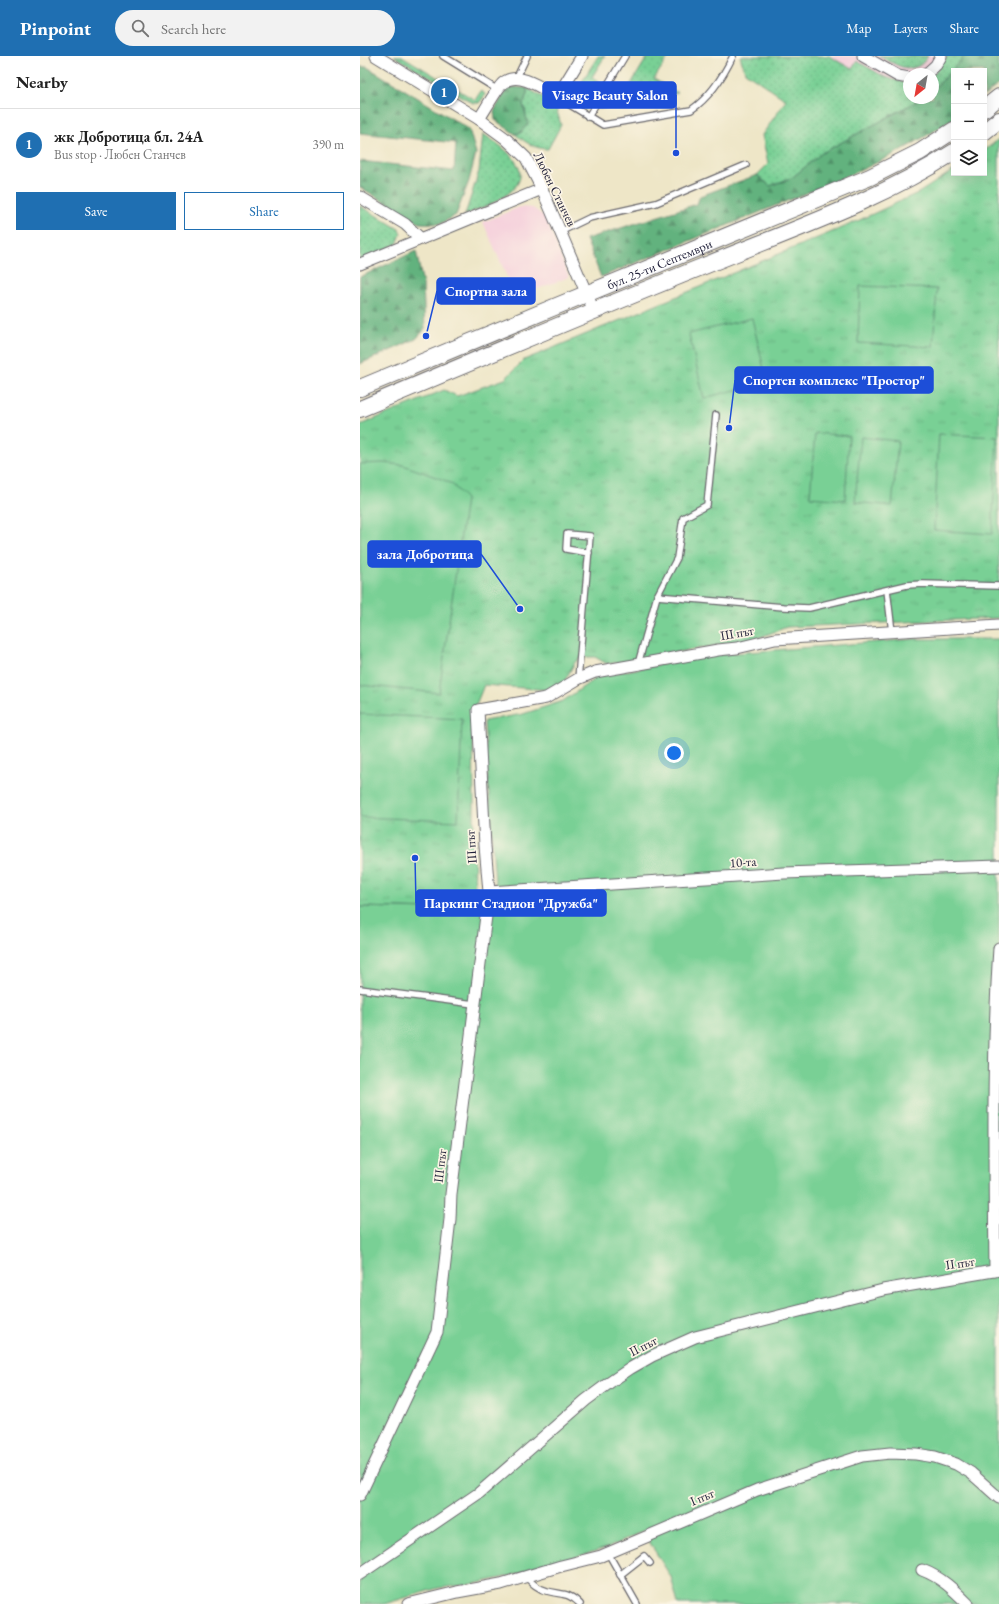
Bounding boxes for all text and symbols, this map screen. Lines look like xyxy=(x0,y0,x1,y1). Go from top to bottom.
search box xyxy=(115,10,395,46)
text: Pinpoint xyxy=(20,16,91,41)
icon: search xyxy=(129,17,151,39)
text: Search here xyxy=(161,19,226,38)
text: Map xyxy=(846,19,871,37)
text: Layers xyxy=(893,19,928,37)
text: Share xyxy=(950,19,979,37)
north arrow xyxy=(903,68,939,104)
map controls xyxy=(951,68,987,176)
button: + xyxy=(951,68,987,104)
text: Nearby xyxy=(16,71,68,93)
pin: 1 xyxy=(431,77,457,107)
callout: Visage Beauty Salon xyxy=(543,82,676,108)
text: Visage Beauty Salon xyxy=(552,86,668,104)
button: − xyxy=(951,104,987,140)
text: жк Добротица бл. 24А xyxy=(54,127,203,146)
text: 1 xyxy=(26,136,32,153)
text: 390 m xyxy=(313,136,344,153)
button: layers xyxy=(951,140,987,176)
text: Bus stop · Любен Станчев xyxy=(54,146,186,163)
street label: Любен Станчев xyxy=(530,149,581,230)
button: Save xyxy=(16,192,176,230)
button: Share xyxy=(184,192,344,230)
street label: бул. 25-ти Септември xyxy=(604,234,715,293)
callout: Спортна зала xyxy=(437,278,535,304)
text: Спортна зала xyxy=(445,282,528,300)
callout: Спортен комплекс "Простор" xyxy=(735,367,933,393)
text: Спортен комплекс "Простор" xyxy=(743,371,925,389)
callout: зала Добротица xyxy=(368,541,481,567)
text: зала Добротица xyxy=(377,545,474,563)
street label: ІІІ път xyxy=(719,622,756,644)
your location xyxy=(664,743,684,763)
street label: ІІІ път xyxy=(461,829,481,864)
street label: 10-та xyxy=(729,853,758,871)
callout: Паркинг Стадион "Дружба" xyxy=(416,890,606,916)
text: Паркинг Стадион "Дружба" xyxy=(424,894,598,912)
street label: ІІІ път xyxy=(430,1148,451,1184)
street label: ІІ път xyxy=(944,1252,976,1273)
street label: ІІ път xyxy=(626,1332,660,1360)
street label: І път xyxy=(687,1484,717,1510)

